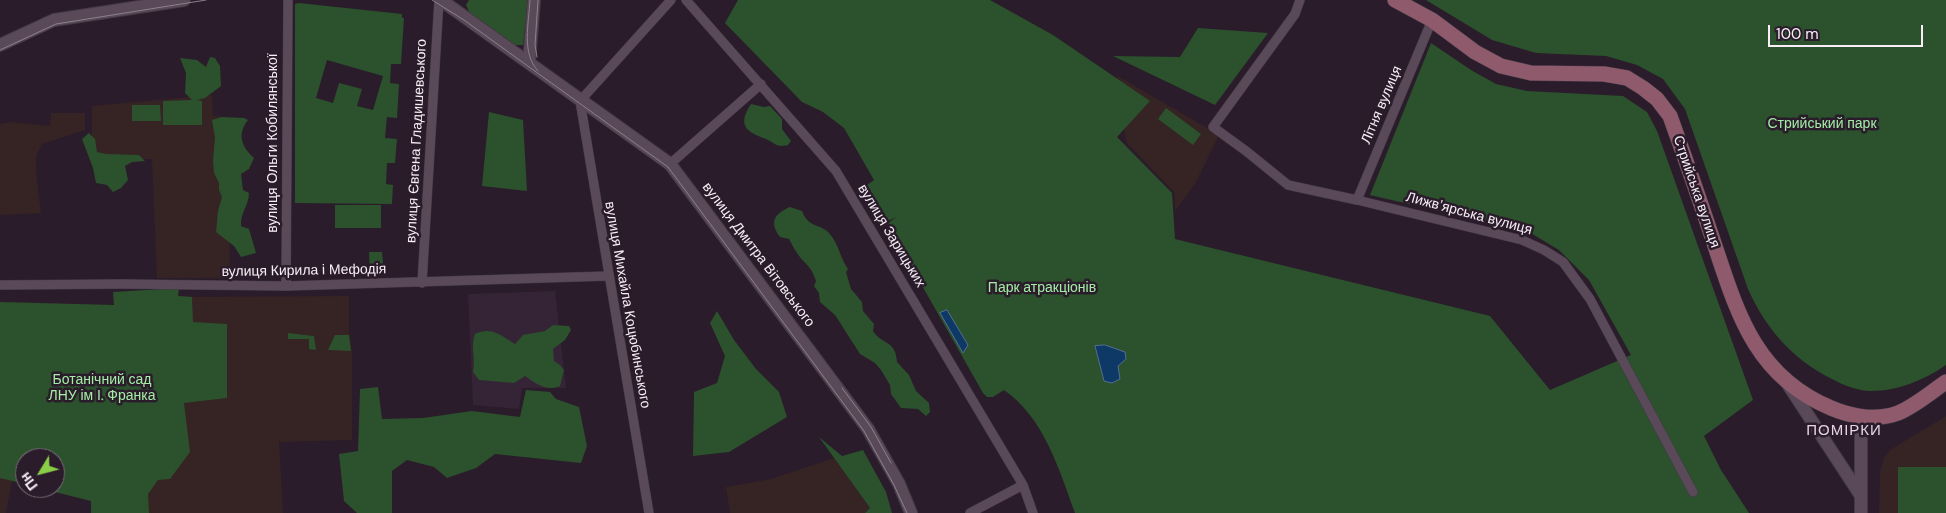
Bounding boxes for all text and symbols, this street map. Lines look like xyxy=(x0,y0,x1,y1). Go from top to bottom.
scale bar xyxy=(1771,15,1926,47)
text: 100 m xyxy=(1776,24,1819,44)
street label: вулиця Євгена Гладишевського xyxy=(403,38,431,244)
street label: вулиця Ольги Кобилянської xyxy=(265,53,281,233)
street label: Літня вулиця xyxy=(1358,63,1406,147)
park label: Стрийський парк xyxy=(1767,116,1877,132)
street label: Стрийська вулиця xyxy=(1669,134,1723,250)
street label: вулиця Дмитра Вітовського xyxy=(698,179,818,331)
street label: вулиця Зарицьких xyxy=(854,181,928,291)
street label: Лижвʼярська вулиця xyxy=(1404,189,1534,239)
street label: вулиця Михайла Коцюбинського xyxy=(601,200,653,410)
street label: вулиця Кирила і Мефодія xyxy=(222,261,386,281)
park label: Парк атракціонів xyxy=(988,280,1096,296)
park label: Ботанічний сад ЛНУ ім І. Франка xyxy=(49,372,155,404)
district label: ПОМІРКИ xyxy=(1805,422,1883,440)
north arrow xyxy=(15,448,65,498)
text: Пн xyxy=(16,469,42,494)

